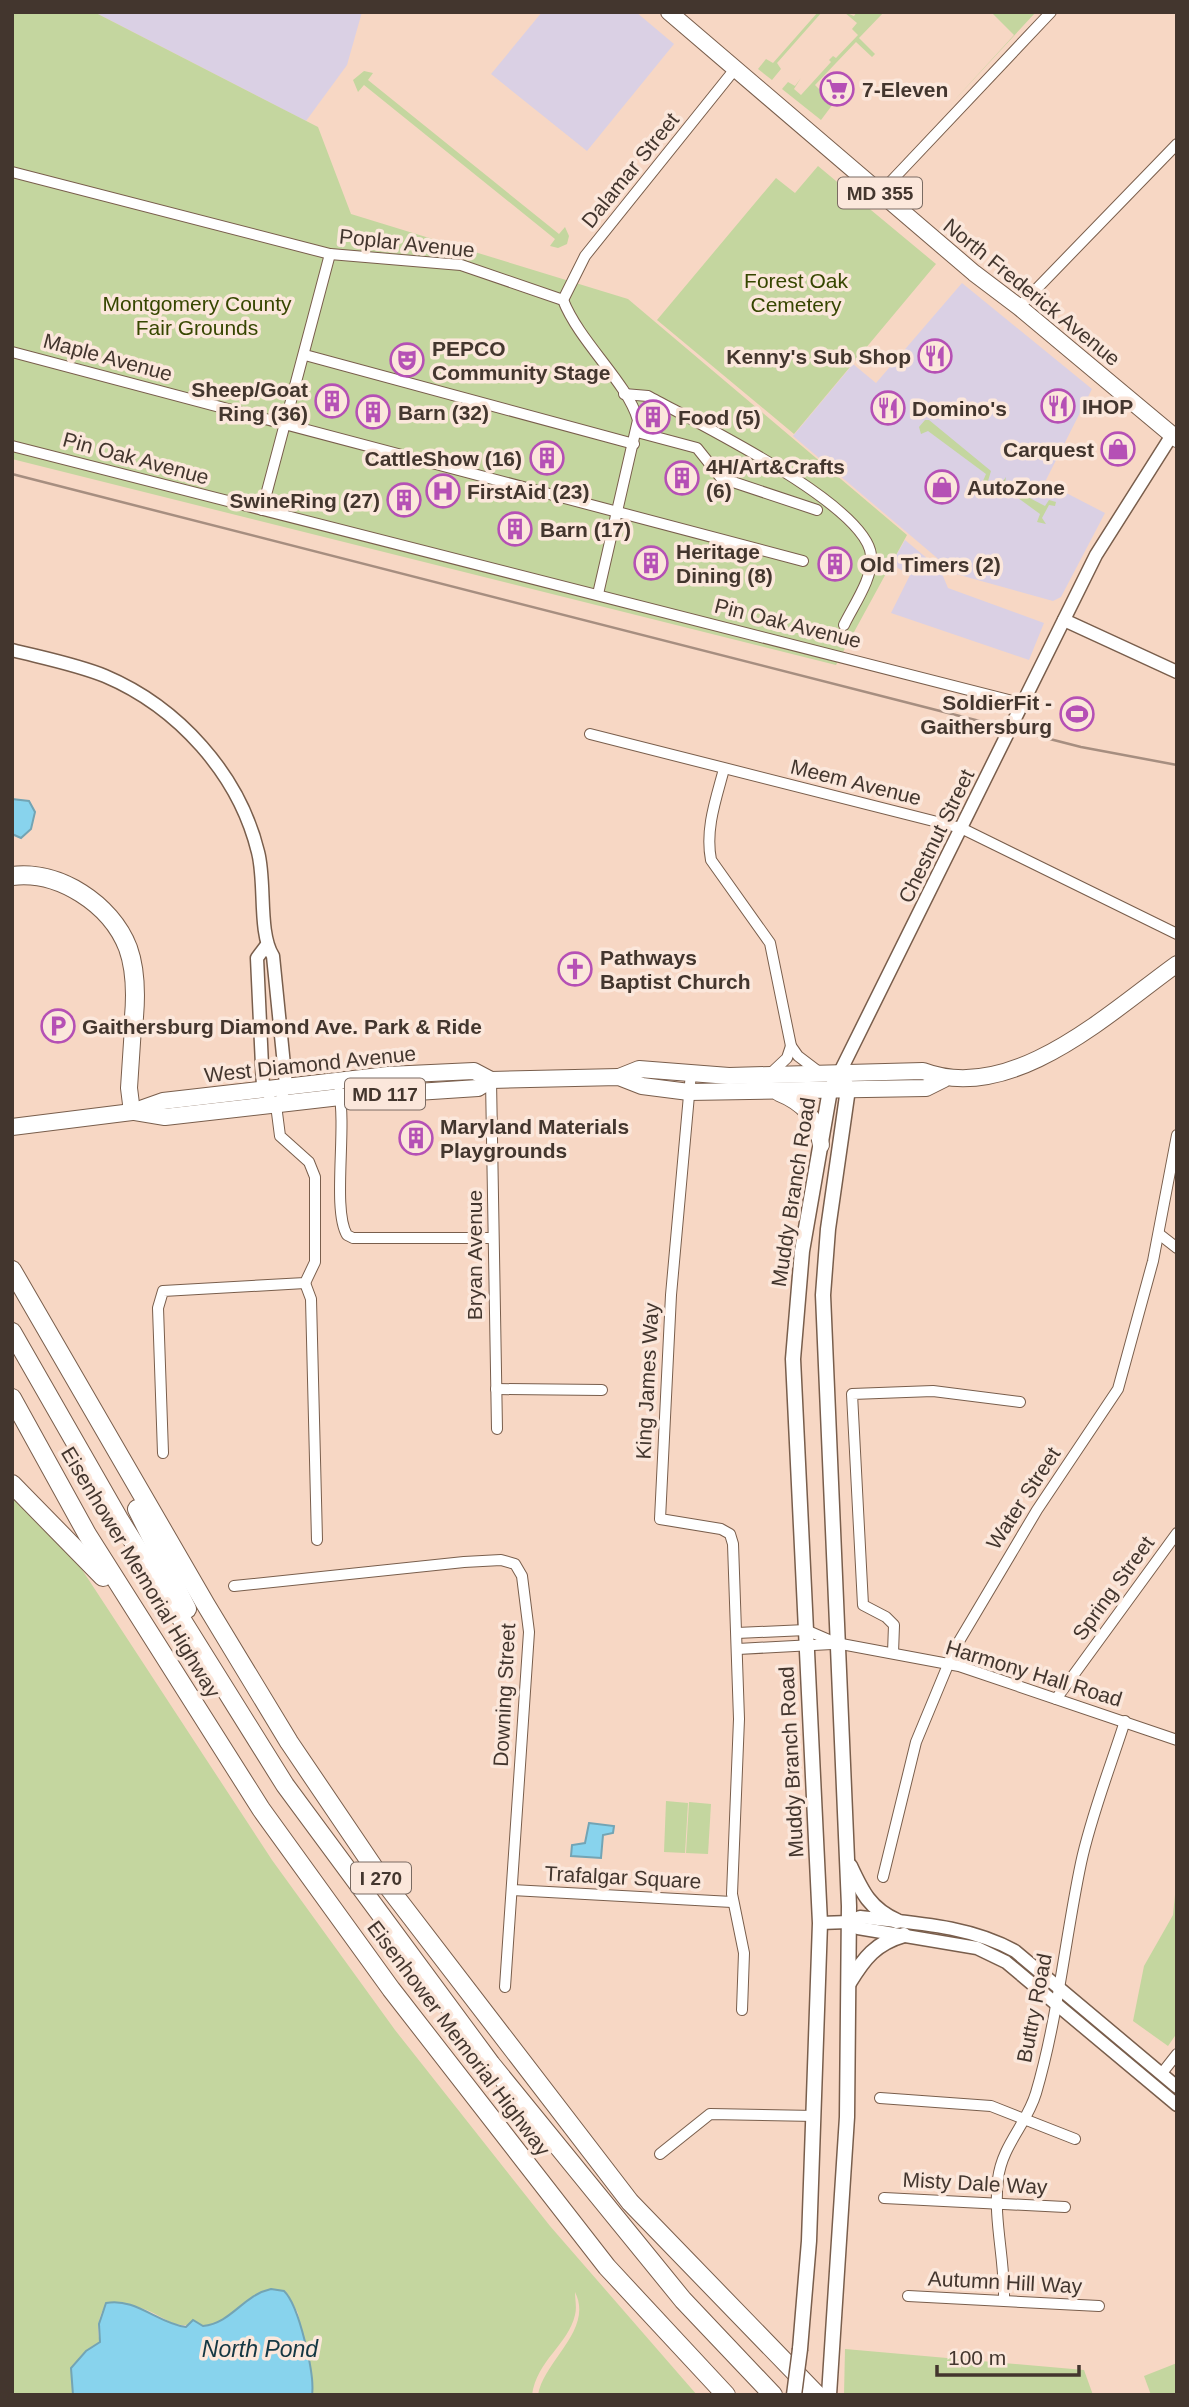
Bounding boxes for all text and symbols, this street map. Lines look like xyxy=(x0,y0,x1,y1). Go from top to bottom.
supermarket icon: 7-Eleven xyxy=(818,70,856,108)
place label: 7-Eleven xyxy=(862,78,948,101)
street label: Dalamar Street xyxy=(577,108,683,232)
road number: MD 355 xyxy=(838,178,922,209)
street label: North Frederick Avenue xyxy=(939,214,1125,370)
street label: Poplar Avenue xyxy=(338,224,476,262)
park label: Forest Oak Cemetery xyxy=(744,269,848,316)
park label: Montgomery County Fair Grounds xyxy=(102,292,292,339)
street label: Maple Avenue xyxy=(41,329,175,385)
place label: PEPCO Community Stage xyxy=(432,337,611,384)
restaurant icon: Kenny's Sub Shop xyxy=(916,337,954,375)
theatre icon: PEPCO Community Stage xyxy=(388,341,426,379)
place label: Kenny's Sub Shop xyxy=(726,345,911,368)
place label: Sheep/Goat Ring (36) xyxy=(191,378,308,425)
building icon: Sheep/Goat Ring (36) xyxy=(313,382,351,420)
restaurant icon: IHOP xyxy=(1039,387,1077,425)
restaurant icon: Domino's xyxy=(869,389,907,427)
building icon: Barn (32) xyxy=(354,393,392,431)
place label: IHOP xyxy=(1082,395,1133,418)
place label: Domino's xyxy=(912,397,1007,420)
building icon: Food (5) xyxy=(634,398,672,436)
place label: Barn (32) xyxy=(398,401,489,424)
place label: Food (5) xyxy=(678,406,761,429)
street label: Pin Oak Avenue xyxy=(60,427,212,489)
shop icon: Carquest xyxy=(1099,430,1137,468)
place label: Carquest xyxy=(1003,438,1094,461)
building icon: CattleShow (16) xyxy=(528,439,566,477)
place label: CattleShow (16) xyxy=(364,447,522,470)
place label: 4H/Art&Crafts (6) xyxy=(706,455,845,502)
building icon: 4H/Art&Crafts (6) xyxy=(663,459,701,497)
shop icon: AutoZone xyxy=(923,468,961,506)
hospital icon: FirstAid (23) xyxy=(424,472,462,510)
place label: AutoZone xyxy=(967,476,1065,499)
place label: FirstAid (23) xyxy=(467,480,590,503)
building icon: SwineRing (27) xyxy=(385,481,423,519)
place label: SwineRing (27) xyxy=(229,489,380,512)
building icon: Barn (17) xyxy=(496,510,534,548)
place label: Barn (17) xyxy=(540,518,631,541)
place label: Heritage Dining (8) xyxy=(676,540,773,587)
building icon: Heritage Dining (8) xyxy=(632,544,670,582)
building icon: Old Timers (2) xyxy=(816,545,854,583)
place label: Old Timers (2) xyxy=(860,553,1001,576)
street label: Pin Oak Avenue xyxy=(712,594,864,652)
place label: SoldierFit - Gaithersburg xyxy=(920,691,1052,738)
sports icon: SoldierFit - Gaithersburg xyxy=(1058,695,1096,733)
street label: Meem Avenue xyxy=(788,755,924,809)
street label: Chestnut Street xyxy=(894,765,978,907)
place label: Pathways Baptist Church xyxy=(600,946,751,993)
church icon: Pathways Baptist Church xyxy=(556,950,594,988)
parking icon: Gaithersburg Diamond Ave. Park & Ride xyxy=(39,1007,77,1045)
place label: Gaithersburg Diamond Ave. Park & Ride xyxy=(82,1015,482,1038)
street label: West Diamond Avenue xyxy=(203,1041,417,1087)
road number: MD 117 xyxy=(345,1078,425,1110)
street label: Muddy Branch Road xyxy=(767,1096,819,1288)
place label: Maryland Materials Playgrounds xyxy=(440,1115,629,1162)
building icon: Maryland Materials Playgrounds xyxy=(397,1119,435,1157)
street label: Bryan Avenue xyxy=(463,1190,486,1320)
street label: King James Way xyxy=(631,1302,663,1460)
street label: Water Street xyxy=(981,1442,1065,1553)
street label: Eisenhower Memorial Highway xyxy=(57,1443,225,1702)
street label: Spring Street xyxy=(1068,1532,1158,1644)
street label: Downing Street xyxy=(489,1623,519,1767)
street label: Harmony Hall Road xyxy=(943,1635,1125,1711)
street label: Muddy Branch Road xyxy=(775,1666,807,1858)
street label: Trafalgar Square xyxy=(544,1861,702,1893)
road number: I 270 xyxy=(351,1862,411,1894)
street label: Eisenhower Memorial Highway xyxy=(363,1916,555,2160)
street label: Buttry Road xyxy=(1012,1951,1056,2065)
street label: Misty Dale Way xyxy=(902,2168,1049,2198)
street label: Autumn Hill Way xyxy=(927,2266,1083,2298)
scale bar xyxy=(937,2334,1079,2378)
water label: North Pond xyxy=(202,2336,319,2362)
text: 100 m xyxy=(948,2346,1006,2369)

